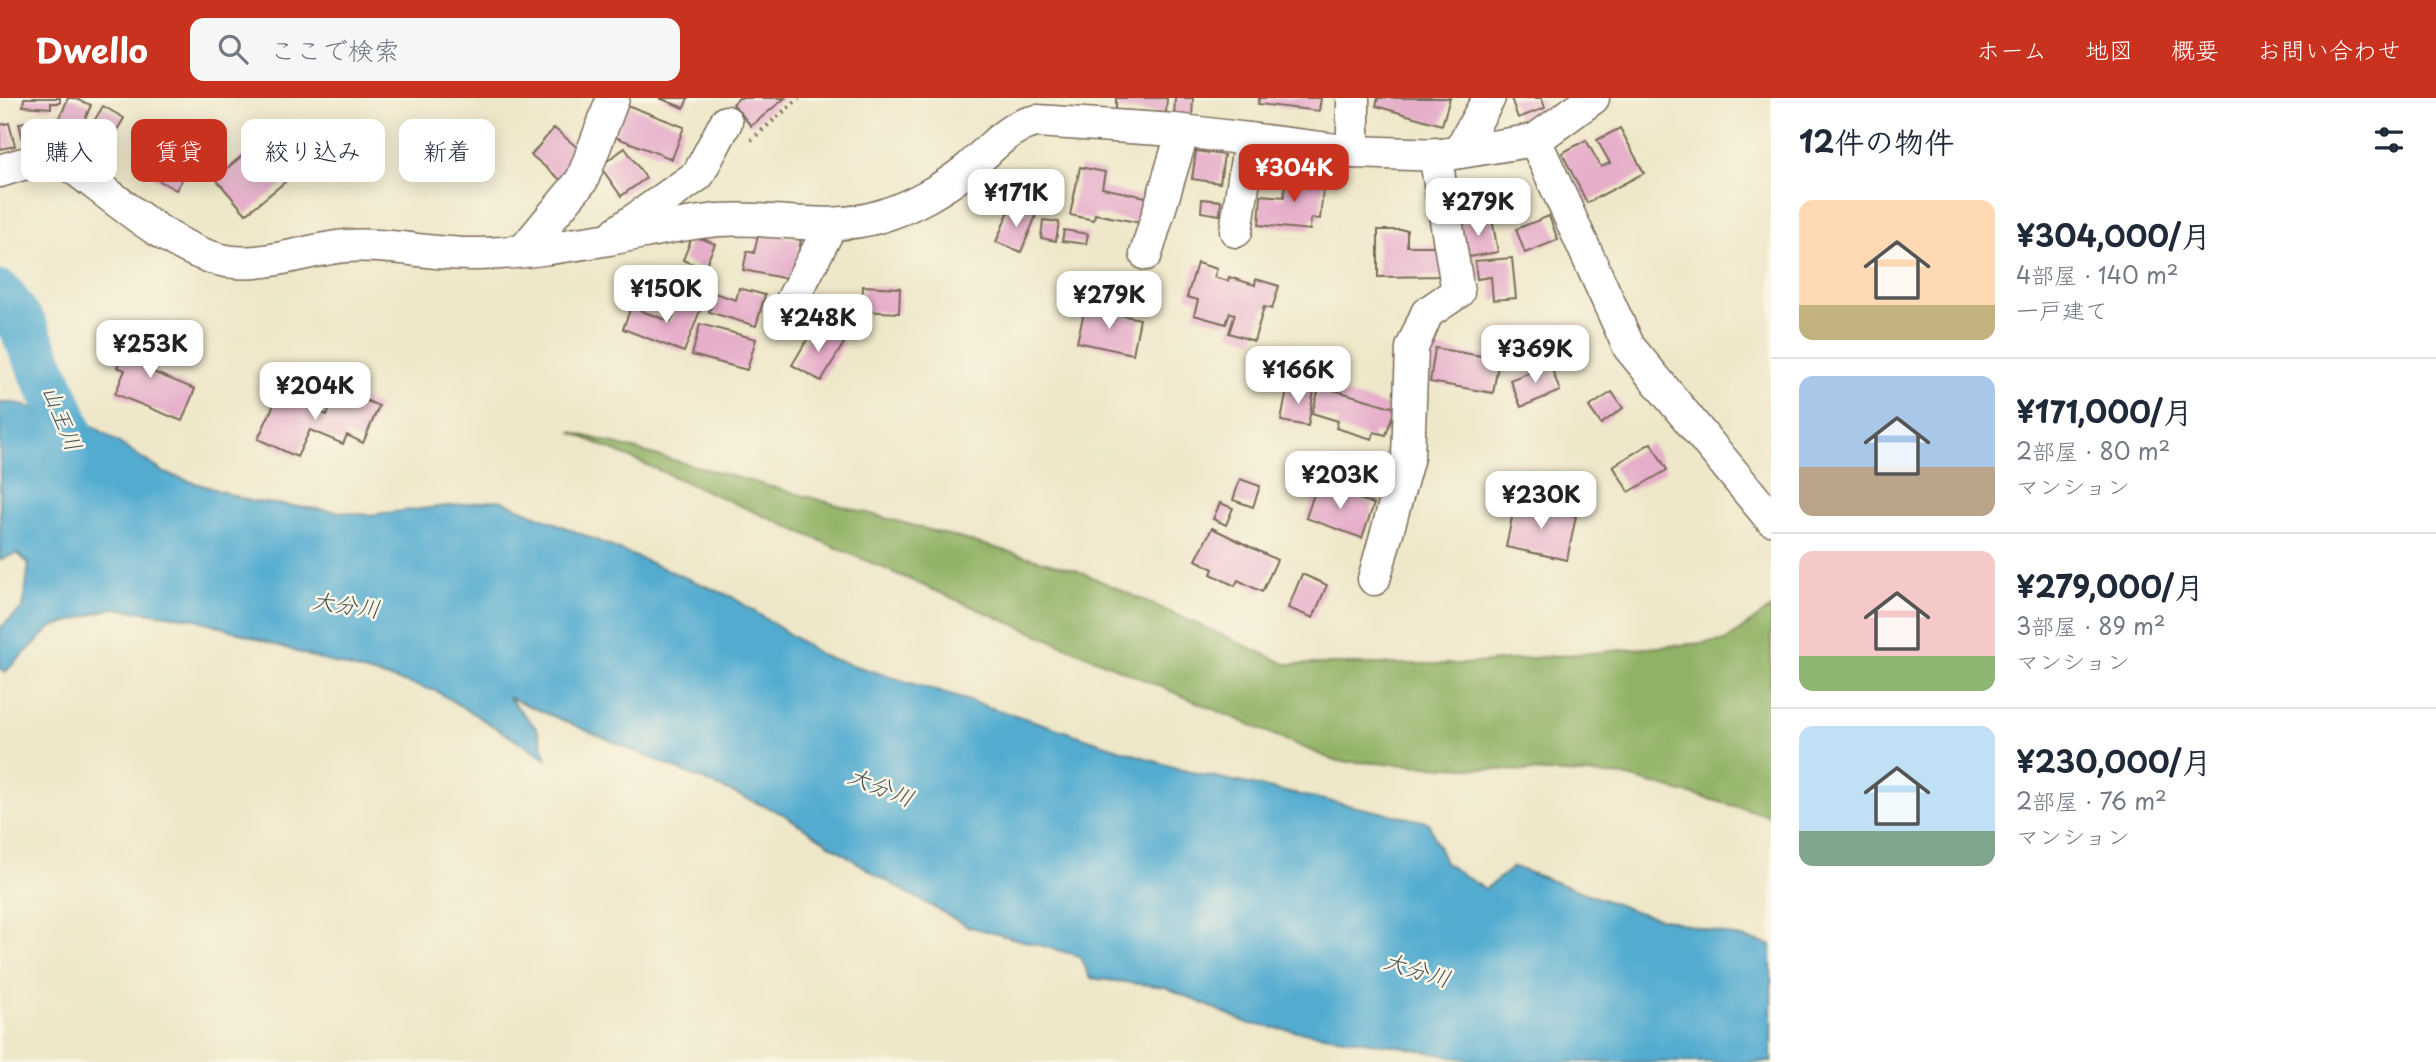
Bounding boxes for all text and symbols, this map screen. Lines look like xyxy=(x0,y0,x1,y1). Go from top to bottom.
search box xyxy=(190,18,680,81)
text: Dwello xyxy=(35,24,148,74)
icon: search xyxy=(214,30,252,68)
text: ここで検索 xyxy=(270,30,400,69)
text: ホーム xyxy=(1976,31,2047,67)
text: 地図 xyxy=(2085,31,2133,67)
text: 概要 xyxy=(2171,31,2219,67)
text: お問い合わせ xyxy=(2257,31,2401,67)
text: 12件の物件 xyxy=(1799,118,1954,163)
chip: 購入 xyxy=(21,119,117,182)
chip: 賃貸 xyxy=(131,119,227,182)
chip: 絞り込み xyxy=(241,119,385,182)
chip: 新着 xyxy=(399,119,495,182)
icon: filters xyxy=(2370,121,2408,159)
pin: ¥304K xyxy=(1245,144,1343,204)
text: ¥304K xyxy=(1255,149,1333,184)
pin: ¥171K xyxy=(967,170,1065,229)
text: ¥171K xyxy=(984,174,1048,209)
pin: ¥279K xyxy=(1429,178,1527,238)
text: ¥279K xyxy=(1442,183,1514,218)
text: ¥304,000/月 xyxy=(2016,212,2211,257)
icon: home xyxy=(1855,228,1939,312)
text: 4部屋 · 140 m² xyxy=(2016,257,2179,292)
pin: ¥150K xyxy=(617,266,715,325)
text: ¥150K xyxy=(630,270,702,305)
pin: ¥279K xyxy=(1060,272,1158,331)
text: ¥279K xyxy=(1073,276,1145,311)
text: 一戸建て xyxy=(2016,292,2108,327)
pin: ¥248K xyxy=(769,294,867,354)
text: ¥248K xyxy=(779,299,857,334)
pin: ¥253K xyxy=(101,320,199,380)
text: ¥253K xyxy=(112,325,188,360)
pin: ¥369K xyxy=(1486,326,1584,385)
text: ¥369K xyxy=(1497,330,1573,365)
pin: ¥166K xyxy=(1249,346,1347,406)
text: ¥166K xyxy=(1262,351,1334,386)
pin: ¥204K xyxy=(266,362,364,422)
text: ¥204K xyxy=(276,367,354,402)
water label: 山王川 xyxy=(34,379,93,456)
text: ¥171,000/月 xyxy=(2016,388,2193,433)
icon: home xyxy=(1855,404,1939,488)
text: 2部屋 · 80 m² xyxy=(2016,433,2170,468)
pin: ¥203K xyxy=(1291,452,1389,511)
text: ¥203K xyxy=(1301,456,1379,491)
text: マンション xyxy=(2016,468,2130,503)
pin: ¥230K xyxy=(1492,472,1590,531)
text: ¥230K xyxy=(1501,476,1581,511)
text: ¥279,000/月 xyxy=(2016,563,2204,608)
icon: home xyxy=(1855,579,1939,663)
water label: 大分川 xyxy=(310,581,383,626)
text: 3部屋 · 89 m² xyxy=(2016,608,2166,643)
text: マンション xyxy=(2016,643,2130,678)
text: ¥230,000/月 xyxy=(2016,738,2212,783)
icon: home xyxy=(1855,754,1939,838)
water label: 大分川 xyxy=(843,756,920,815)
text: 2部屋 · 76 m² xyxy=(2016,783,2167,818)
text: マンション xyxy=(2016,818,2130,853)
water label: 大分川 xyxy=(1379,942,1456,995)

